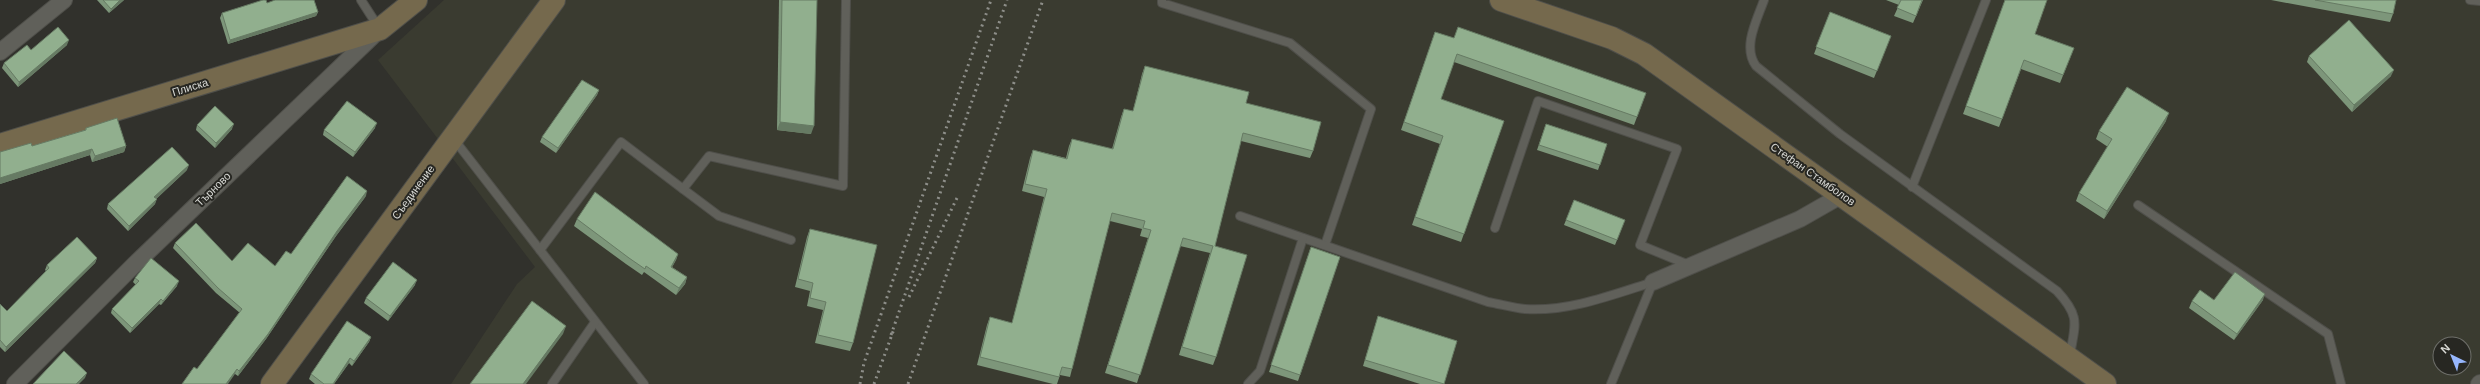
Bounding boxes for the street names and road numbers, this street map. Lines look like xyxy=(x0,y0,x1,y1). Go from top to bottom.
street label: Плиска xyxy=(170,76,210,98)
street label: Стефан Стамболов xyxy=(1768,140,1858,208)
street label: Съединение xyxy=(389,163,437,221)
street label: Търново xyxy=(193,169,233,209)

